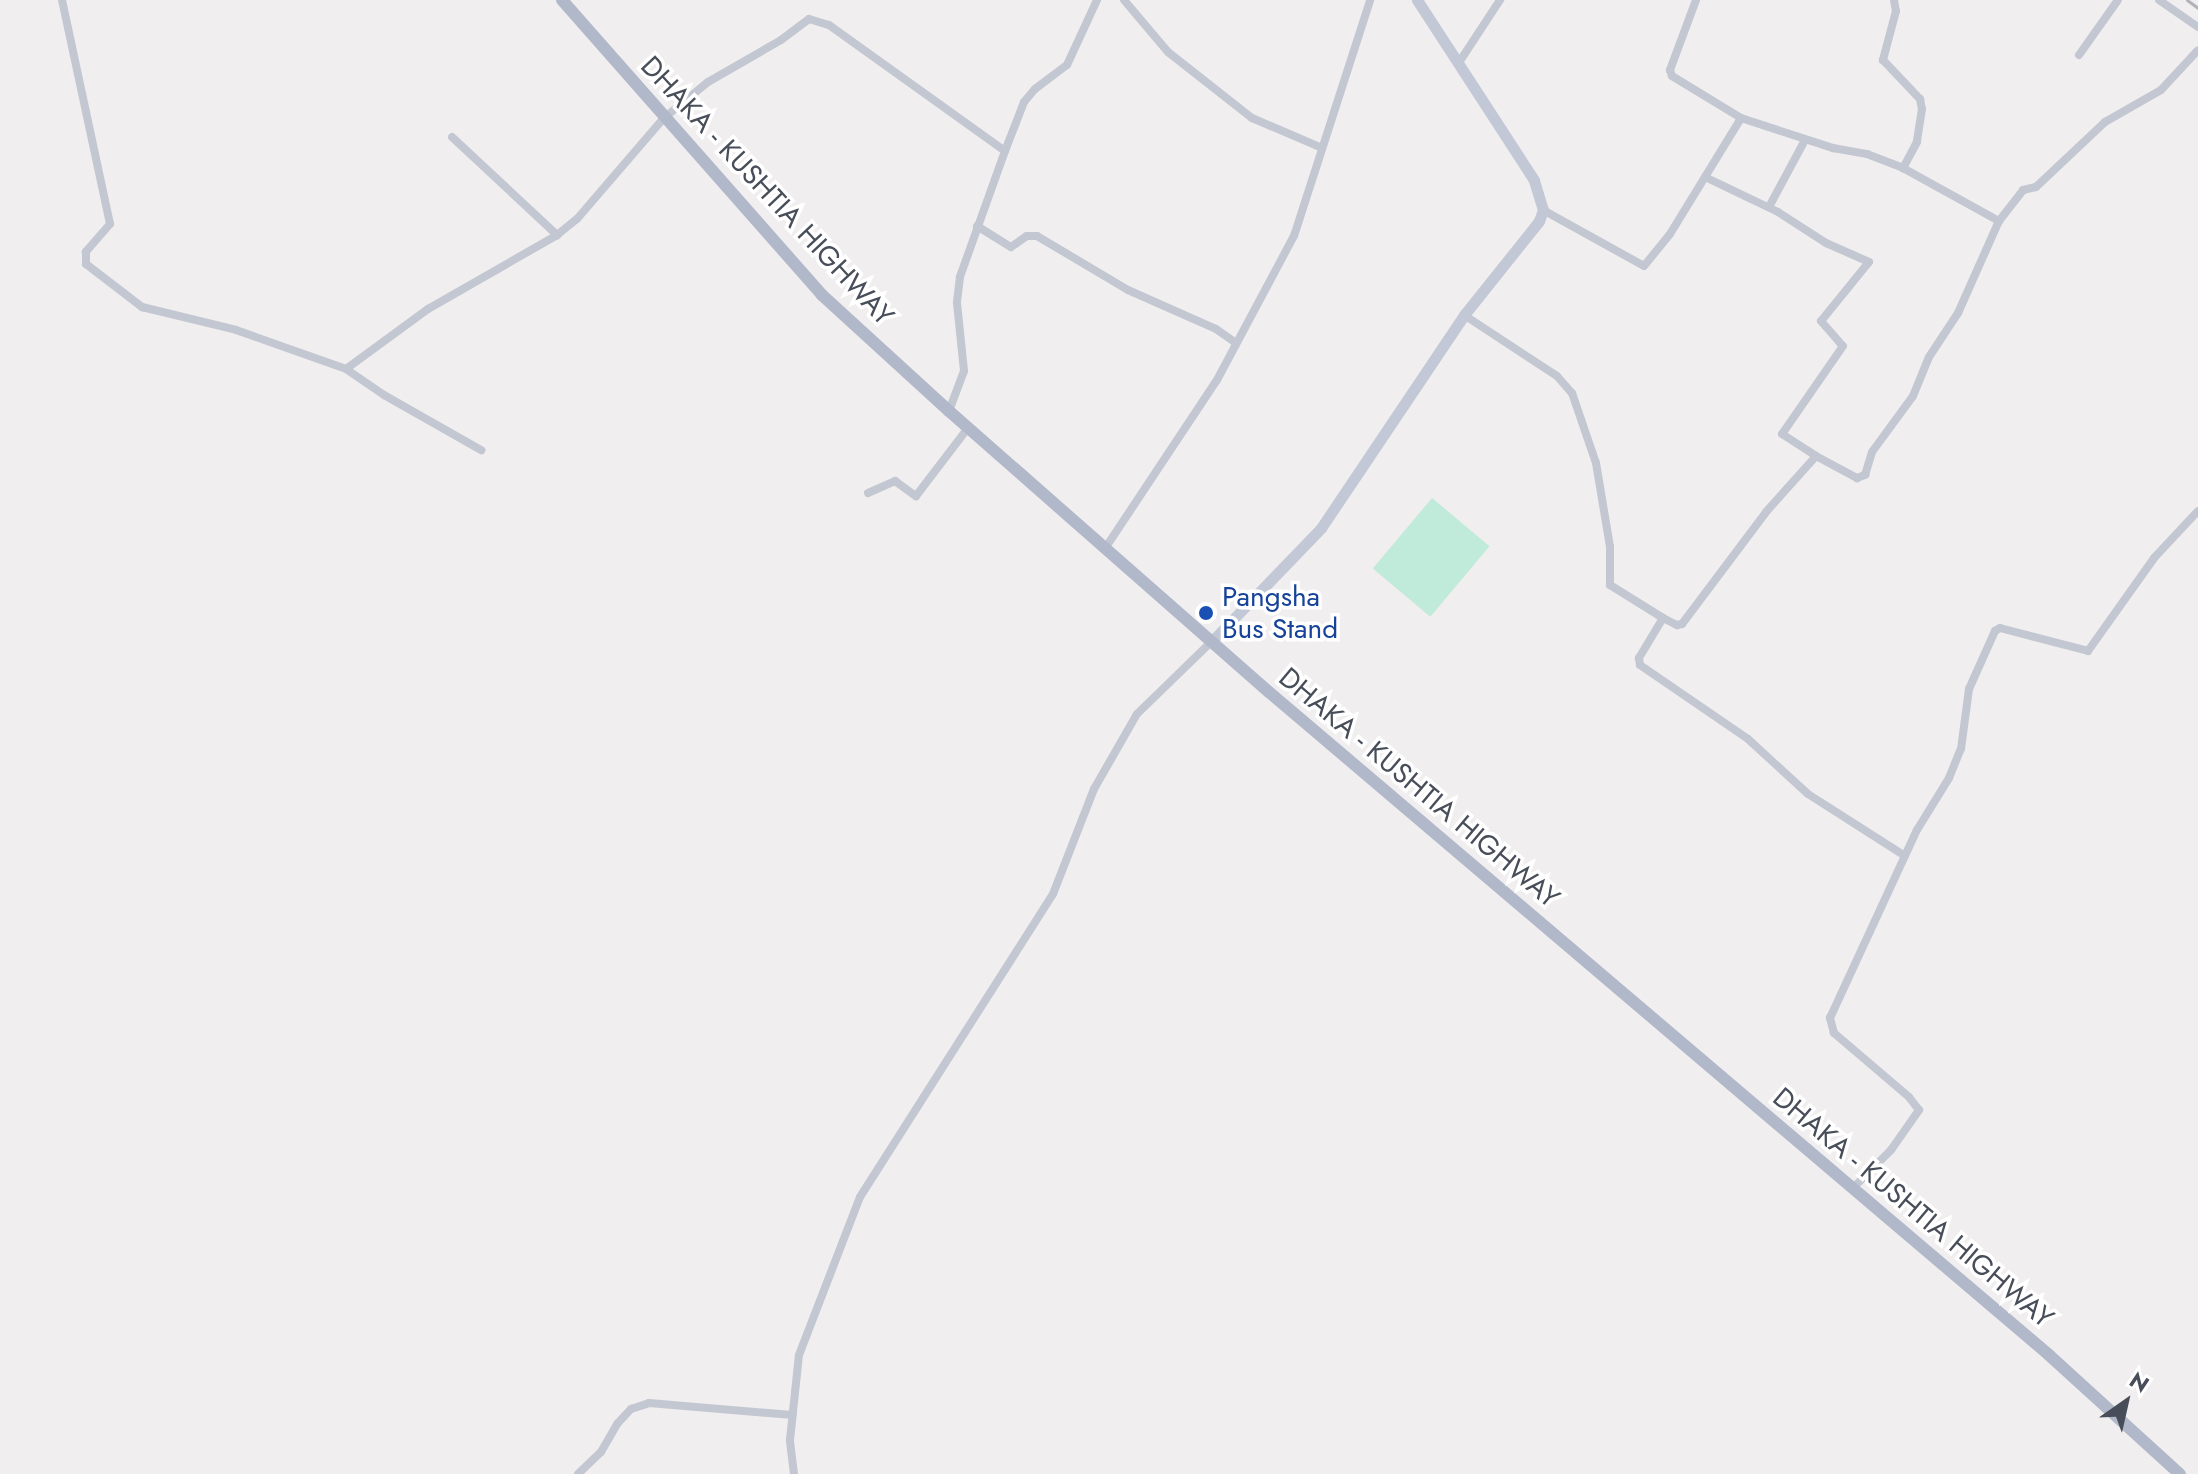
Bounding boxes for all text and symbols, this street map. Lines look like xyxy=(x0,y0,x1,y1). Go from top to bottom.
street label: DHAKA - KUSHTIA HIGHWAY xyxy=(633,49,901,333)
place label: Pangsha Bus Stand xyxy=(1222,580,1338,646)
marker: Pangsha Bus Stand xyxy=(1197,604,1215,622)
street label: DHAKA - KUSHTIA HIGHWAY xyxy=(1272,661,1566,915)
street label: DHAKA - KUSHTIA HIGHWAY xyxy=(1766,1081,2060,1335)
north arrow xyxy=(2086,1362,2166,1442)
text: N xyxy=(2123,1364,2156,1400)

